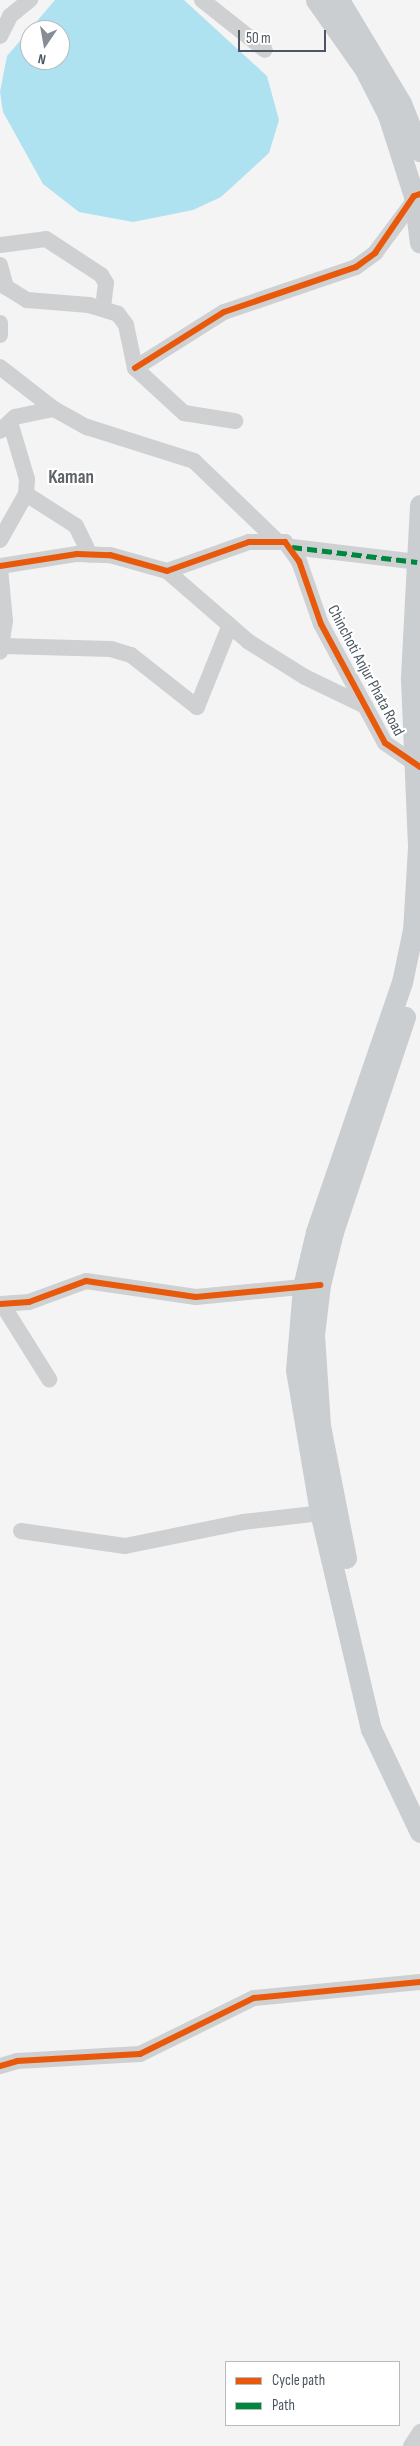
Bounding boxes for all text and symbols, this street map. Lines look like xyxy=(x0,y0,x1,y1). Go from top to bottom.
north arrow xyxy=(20,20,70,70)
scale bar xyxy=(240,20,328,52)
text: 50 m xyxy=(246,29,271,48)
text: N xyxy=(37,50,47,68)
district label: Kaman xyxy=(48,467,94,489)
street label: Chinchoti Anjur Phata Road xyxy=(322,602,408,740)
legend xyxy=(225,2361,400,2426)
text: Cycle path xyxy=(272,2371,325,2390)
text: Path xyxy=(272,2396,295,2415)

